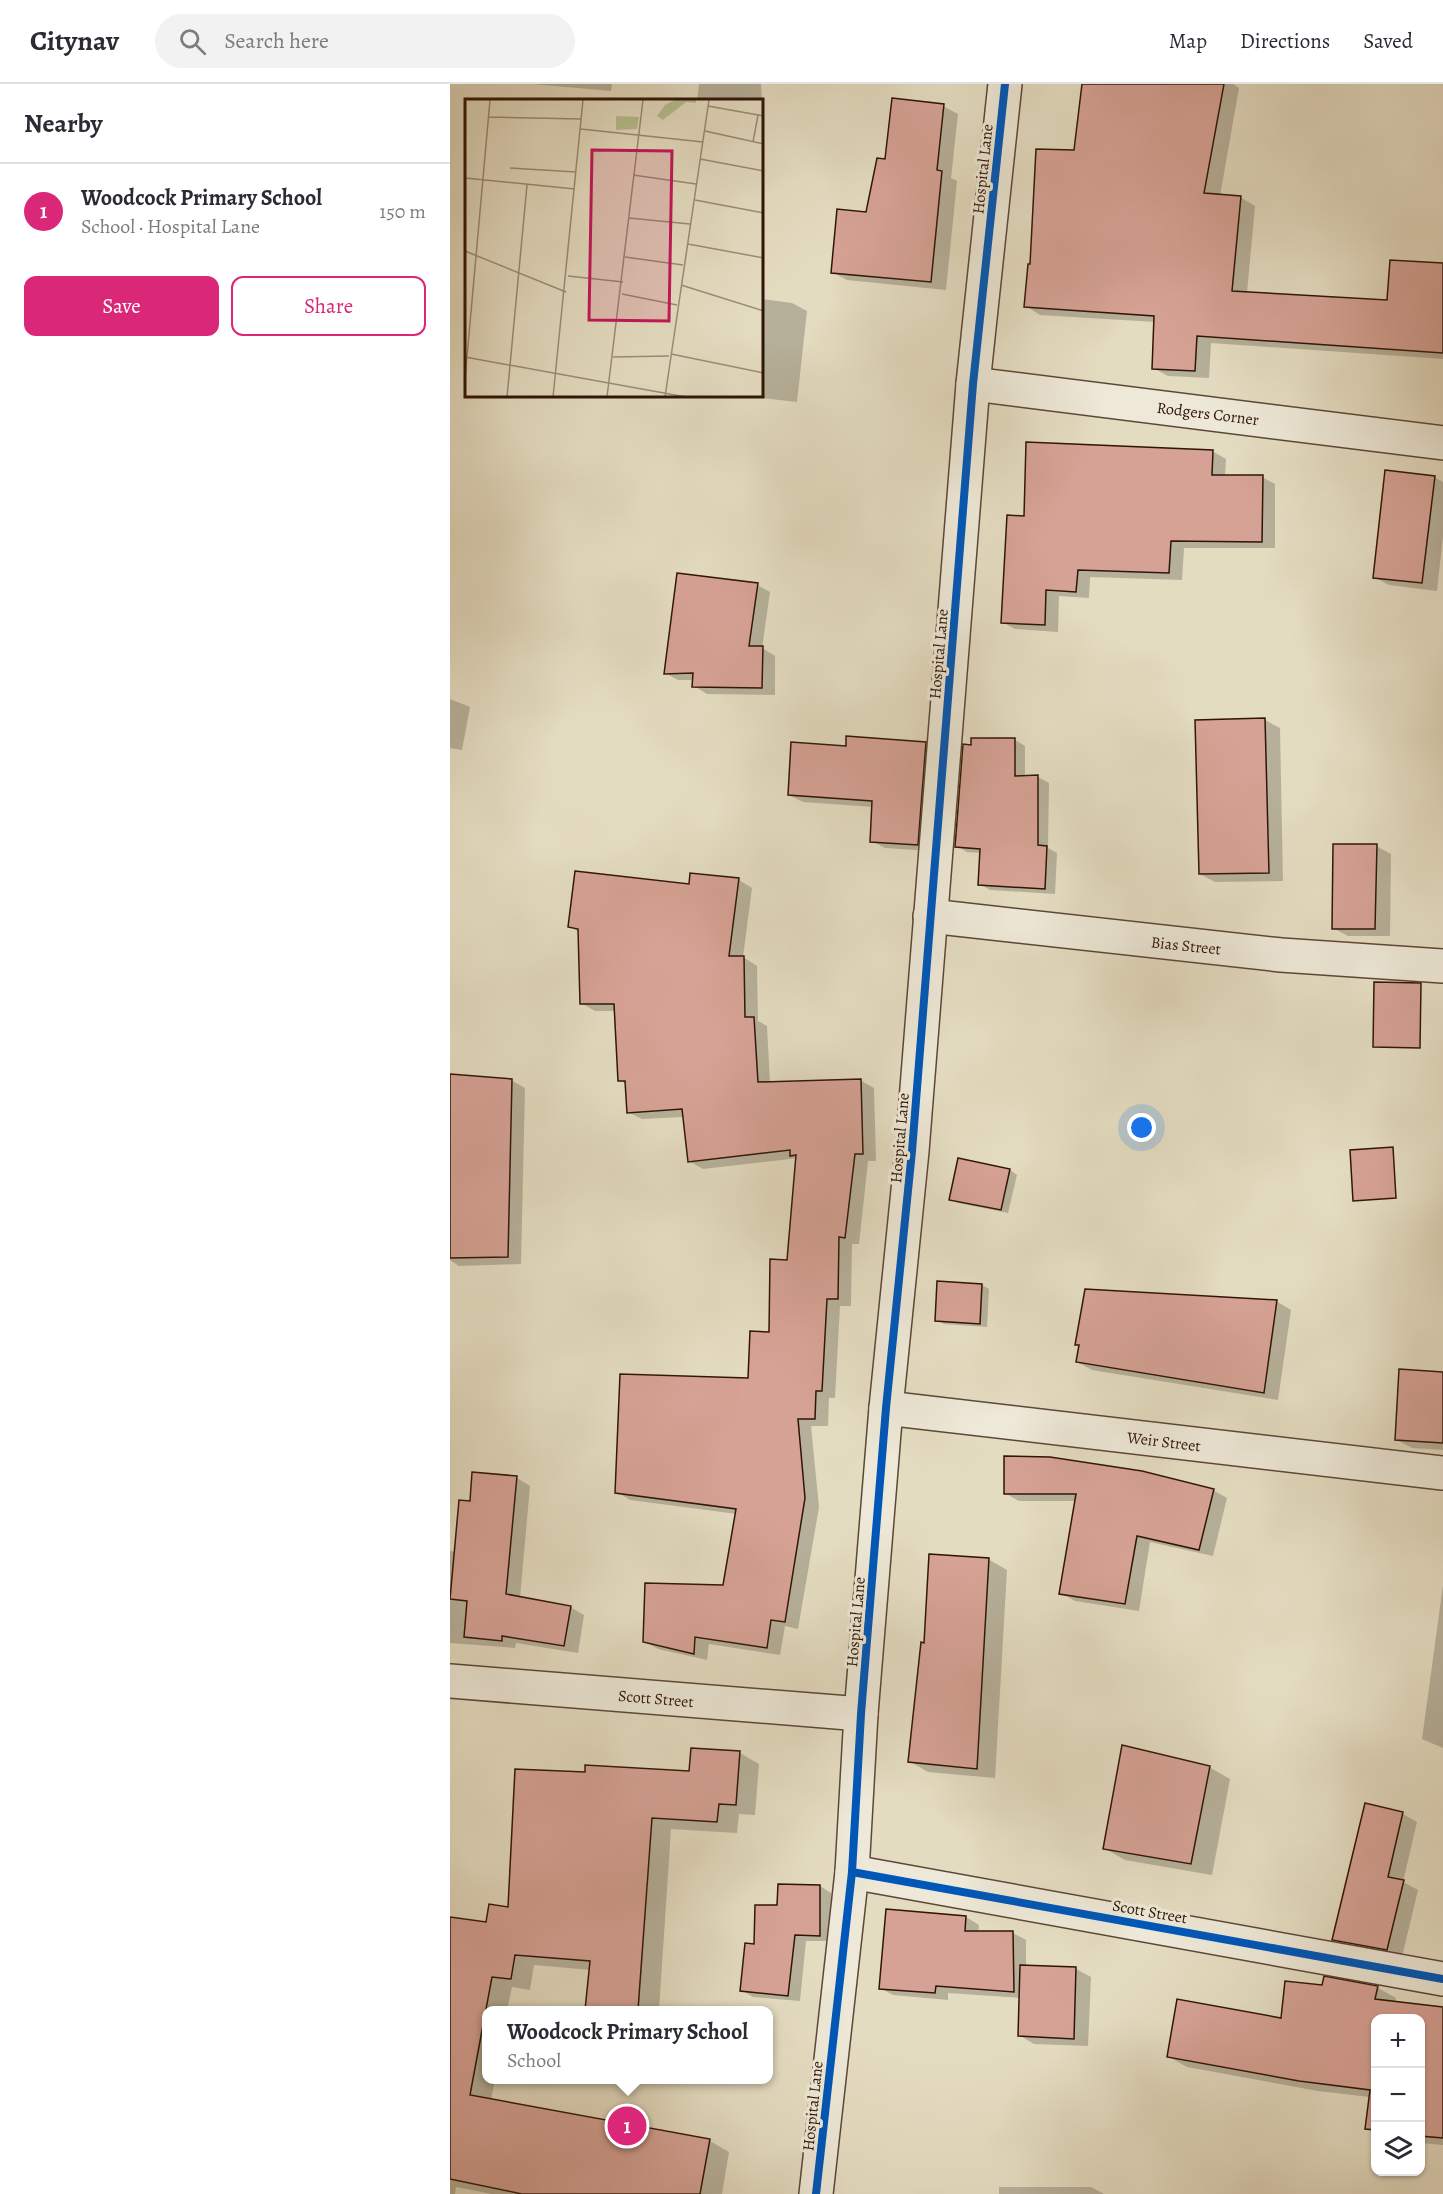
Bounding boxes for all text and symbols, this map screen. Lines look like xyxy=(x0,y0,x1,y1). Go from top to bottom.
search box xyxy=(155,14,575,68)
text: Citynav xyxy=(30,22,119,60)
icon: search xyxy=(176,25,209,58)
text: Search here xyxy=(224,26,329,56)
text: Map xyxy=(1169,27,1207,55)
text: Directions xyxy=(1240,27,1330,55)
text: Saved xyxy=(1363,27,1413,55)
inset map xyxy=(465,99,764,398)
text: Nearby xyxy=(24,106,103,141)
street label: Hospital Lane xyxy=(967,123,999,215)
text: Woodcock Primary School xyxy=(81,183,322,213)
text: 1 xyxy=(40,198,47,225)
text: 150 m xyxy=(379,198,426,225)
text: School · Hospital Lane xyxy=(81,213,260,240)
button: Save xyxy=(24,276,219,336)
button: Share xyxy=(231,276,426,336)
street label: Rodgers Corner xyxy=(1156,397,1260,431)
street label: Hospital Lane xyxy=(924,608,954,700)
street label: Bias Street xyxy=(1150,931,1222,961)
street label: Hospital Lane xyxy=(885,1092,915,1184)
your location xyxy=(1127,1113,1156,1142)
street label: Weir Street xyxy=(1125,1426,1202,1457)
street label: Hospital Lane xyxy=(841,1576,871,1668)
street label: Scott Street xyxy=(617,1685,695,1713)
street label: Scott Street xyxy=(1111,1895,1189,1929)
popup xyxy=(482,2006,773,2084)
map controls xyxy=(1371,2014,1425,2176)
button: + xyxy=(1371,2014,1425,2068)
text: Woodcock Primary School xyxy=(507,2017,748,2047)
text: School xyxy=(507,2047,561,2074)
street label: Hospital Lane xyxy=(797,2060,829,2152)
button: − xyxy=(1371,2068,1425,2122)
pin: 1 xyxy=(608,2104,646,2148)
button: layers xyxy=(1371,2122,1425,2176)

